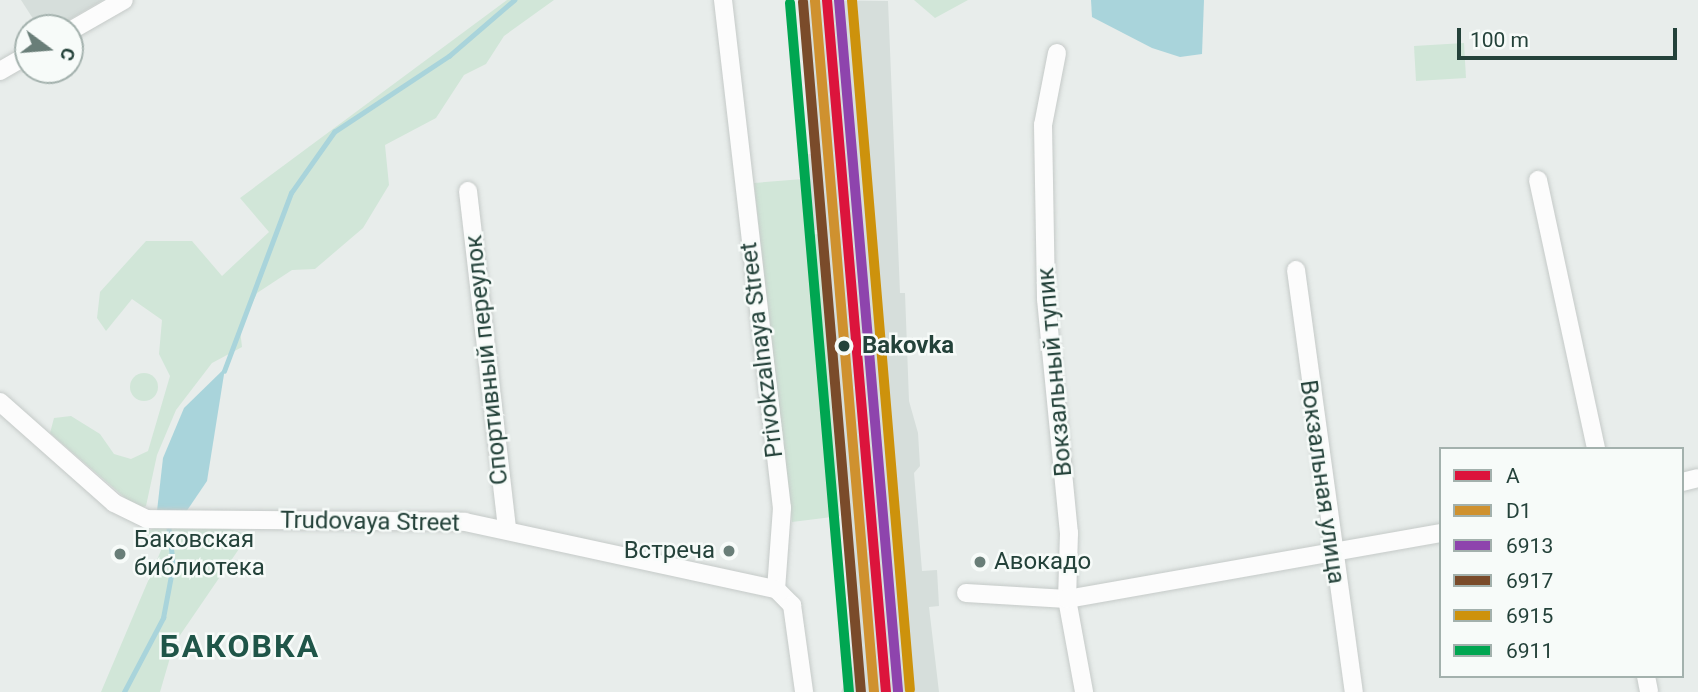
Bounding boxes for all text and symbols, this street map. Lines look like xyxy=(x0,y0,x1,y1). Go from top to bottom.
north arrow xyxy=(14,14,84,84)
scale bar xyxy=(1460,14,1680,58)
text: 100 m xyxy=(1470,28,1529,52)
text: С xyxy=(55,45,81,64)
street label: Спортивный переулок xyxy=(460,234,514,486)
street label: Privokzalnaya Street xyxy=(734,241,790,459)
street label: Вокзальный тупик xyxy=(1032,266,1078,478)
place label: Bakovka xyxy=(862,332,954,360)
marker: Bakovka xyxy=(833,335,855,357)
street label: Вокзальная улица xyxy=(1293,378,1351,586)
legend xyxy=(1439,447,1684,678)
text: A xyxy=(1506,464,1520,488)
text: D1 xyxy=(1506,499,1532,523)
street label: Trudovaya Street xyxy=(280,506,460,538)
place label: Баковская библиотека xyxy=(134,526,265,582)
text: 6913 xyxy=(1506,534,1553,558)
place label: Встреча xyxy=(624,537,715,565)
marker: Встреча xyxy=(721,543,737,559)
marker: Баковская библиотека xyxy=(112,546,128,562)
place label: Авокадо xyxy=(994,548,1091,576)
marker: Авокадо xyxy=(972,554,988,570)
text: 6917 xyxy=(1506,569,1553,593)
text: 6915 xyxy=(1506,604,1553,628)
district label: БАКОВКА xyxy=(161,627,319,665)
text: 6911 xyxy=(1506,639,1553,663)

